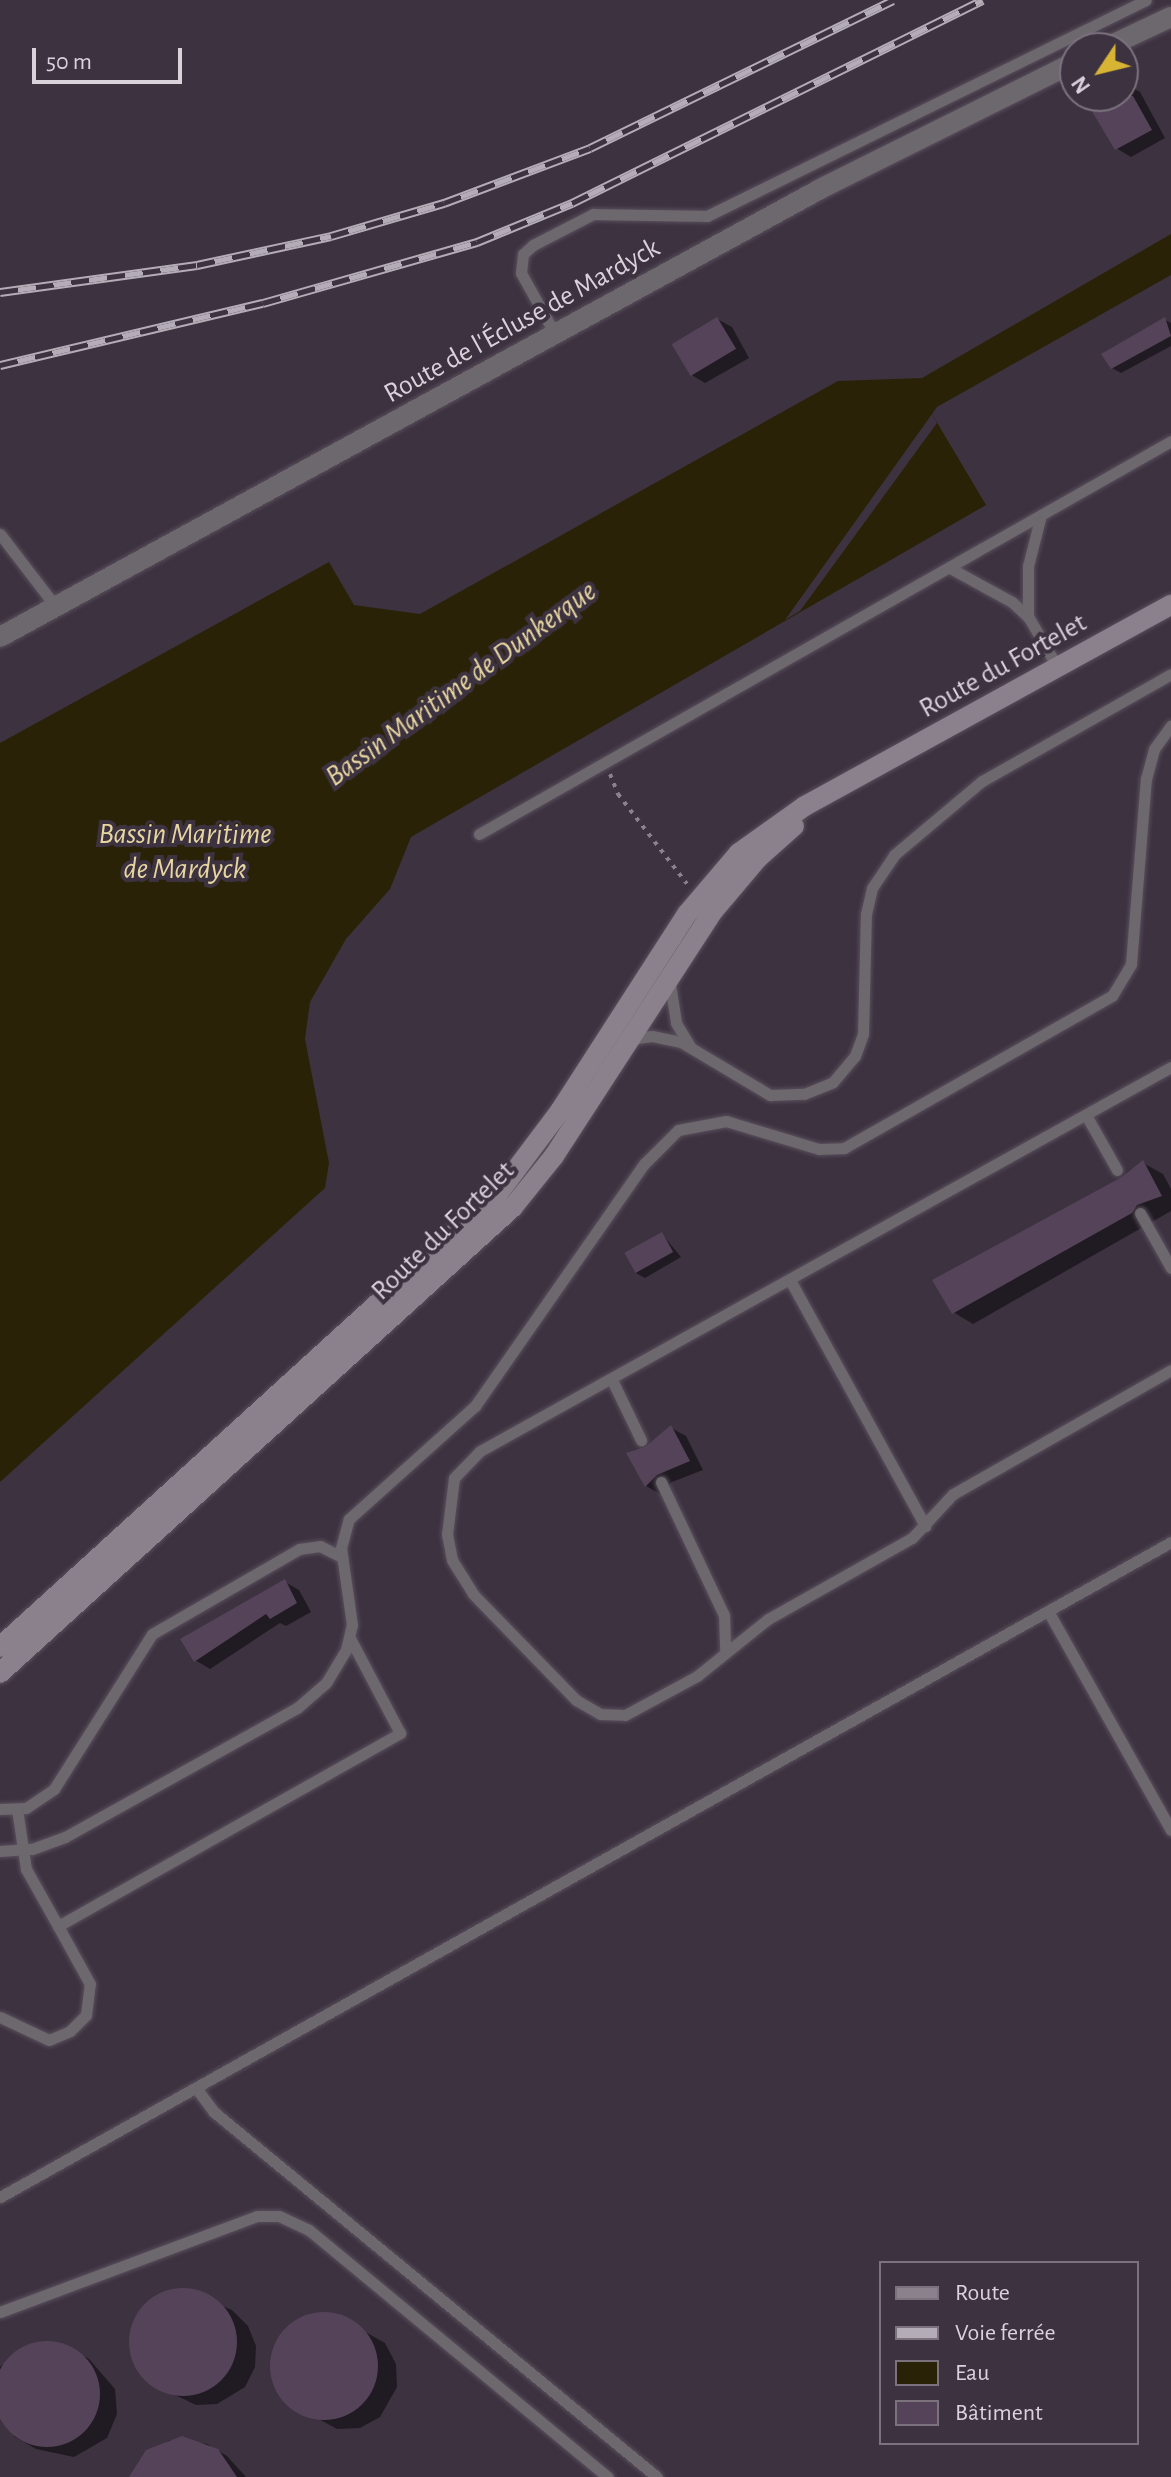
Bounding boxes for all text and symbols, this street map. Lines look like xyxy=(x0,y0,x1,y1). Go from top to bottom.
scale bar xyxy=(36,32,186,82)
north arrow xyxy=(1059,32,1139,112)
text: 50 m xyxy=(46,50,92,74)
text: N xyxy=(1068,72,1094,97)
street label: Route de l'Écluse de Mardyck xyxy=(378,231,666,411)
water label: Bassin Maritime de Dunkerque xyxy=(318,574,604,794)
street label: Route du Fortelet xyxy=(914,606,1092,726)
water label: Bassin Maritime de Mardyck xyxy=(99,816,271,886)
street label: Route du Fortelet xyxy=(364,1154,522,1308)
legend xyxy=(879,2261,1139,2445)
text: Route xyxy=(955,2281,1010,2305)
text: Voie ferrée xyxy=(955,2321,1056,2345)
text: Eau xyxy=(955,2361,989,2385)
text: Bâtiment xyxy=(955,2401,1043,2425)

